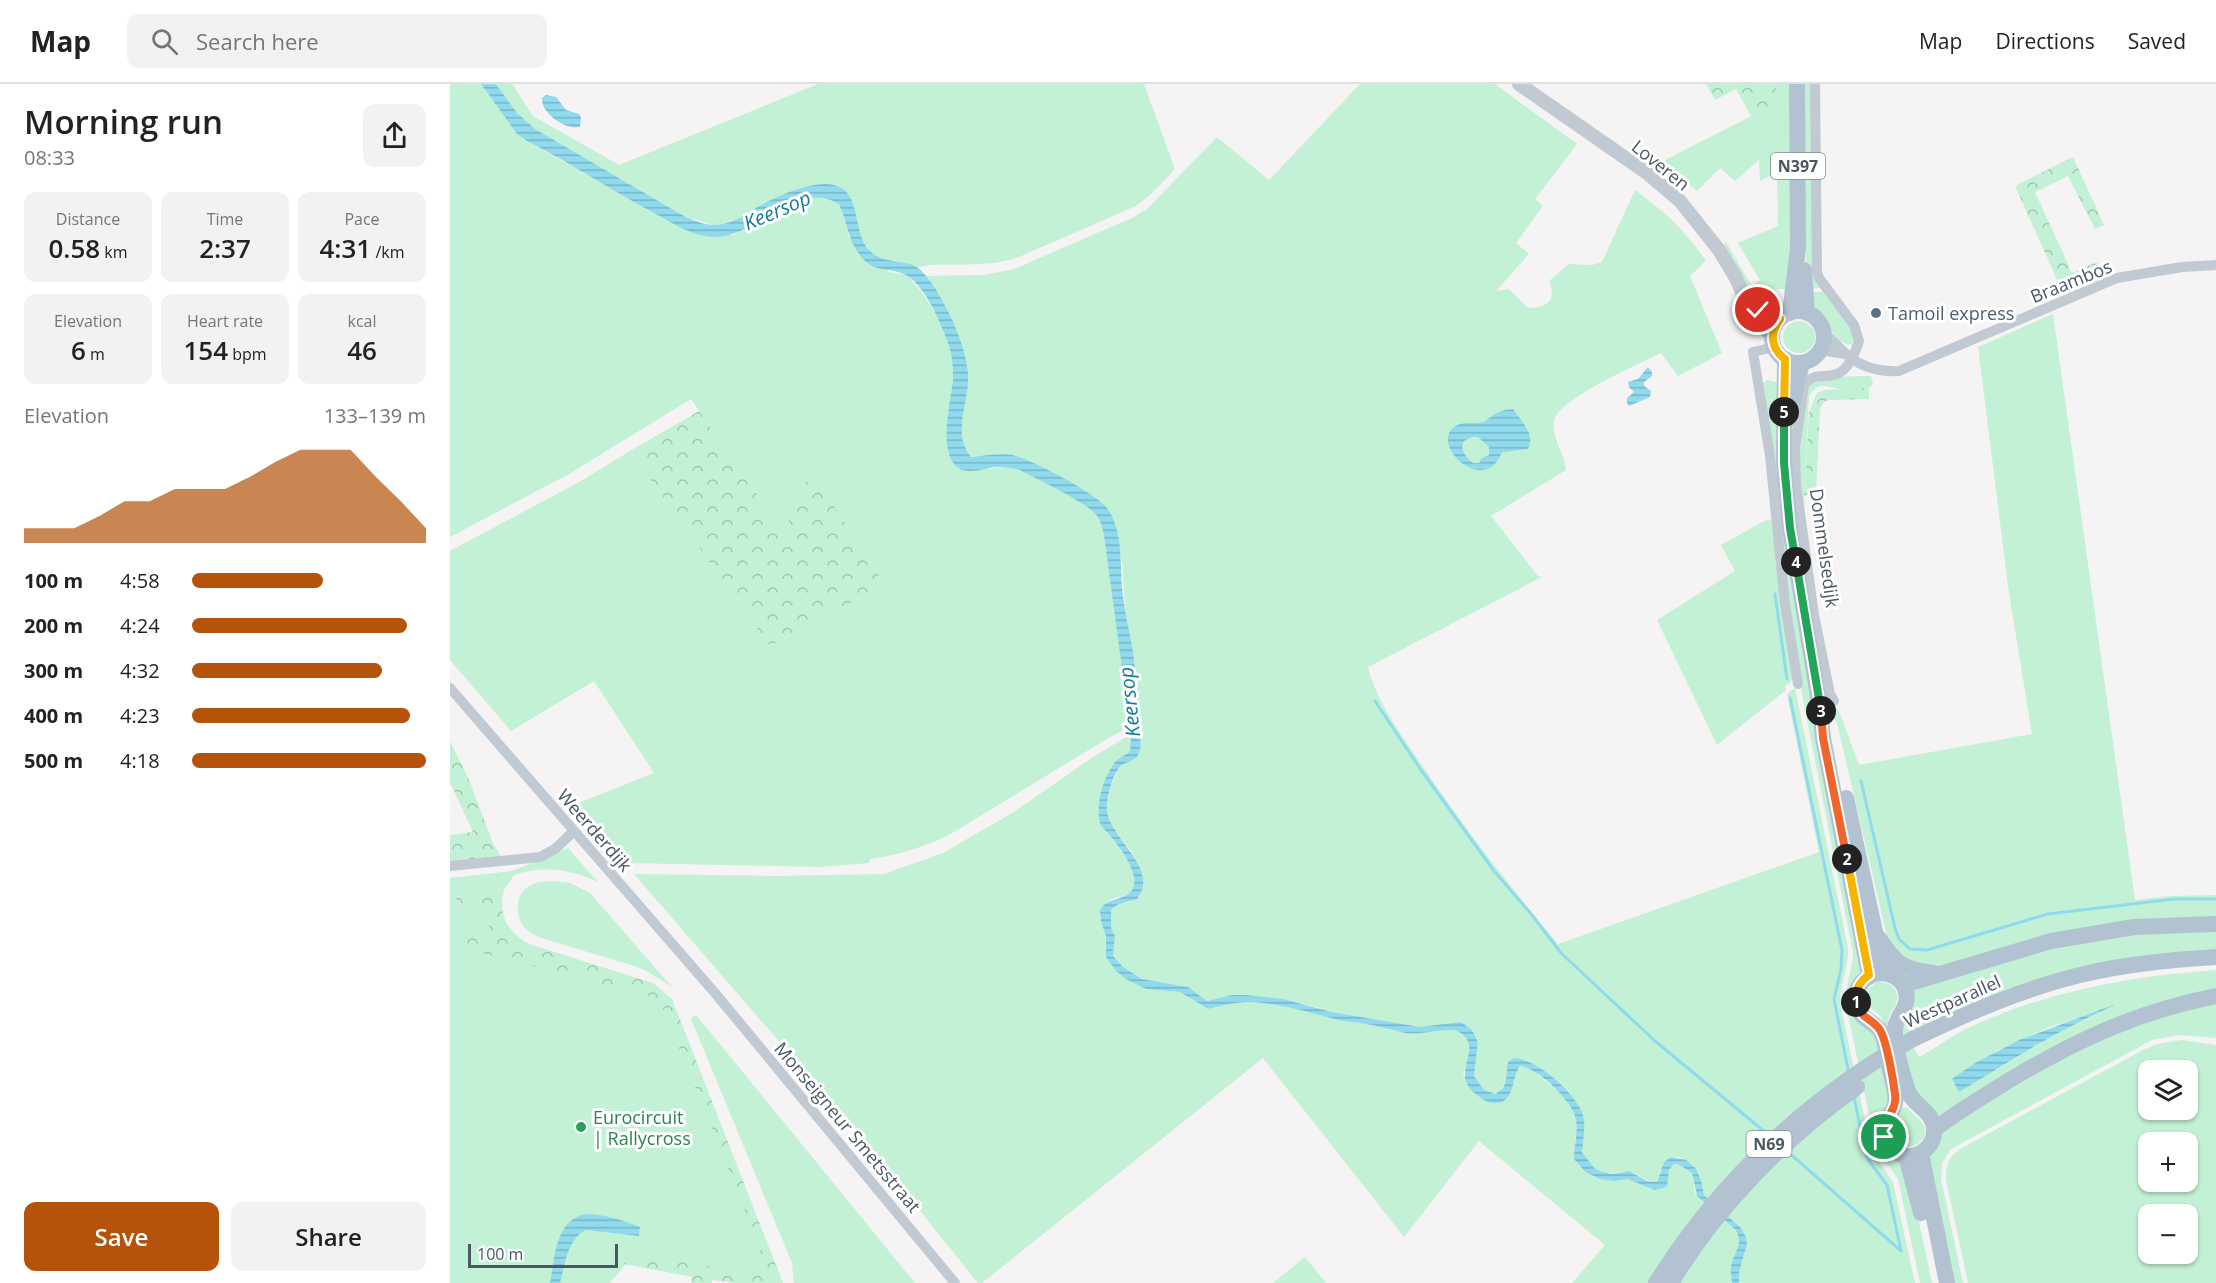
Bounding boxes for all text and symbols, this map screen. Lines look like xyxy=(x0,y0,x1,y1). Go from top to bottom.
search box xyxy=(127,14,547,68)
text: Map xyxy=(30,22,91,60)
icon: search xyxy=(148,25,181,58)
text: Search here xyxy=(196,26,319,56)
text: Map xyxy=(1919,27,1962,55)
text: Directions xyxy=(1995,27,2095,55)
text: Saved xyxy=(2128,27,2186,55)
text: Morning run xyxy=(24,99,223,144)
button: share xyxy=(363,104,426,167)
street label: Loveren xyxy=(1627,134,1695,196)
text: 08:33 xyxy=(24,144,75,171)
road number: N397 xyxy=(1771,153,1825,179)
water label: Keersop xyxy=(739,184,815,236)
text: Distance xyxy=(56,208,120,230)
text: Time xyxy=(207,208,243,230)
text: Pace xyxy=(344,208,380,230)
text: 0.58 xyxy=(48,230,100,266)
text: 2:37 xyxy=(199,230,251,266)
text: 4:31 xyxy=(320,230,371,266)
text: km xyxy=(100,241,128,263)
text: /km xyxy=(371,241,404,263)
street label: Braambos xyxy=(2027,254,2115,308)
pin xyxy=(1732,284,1783,335)
icon: check xyxy=(1741,293,1774,326)
place label: Tamoil express xyxy=(1888,301,2014,325)
marker: Tamoil express xyxy=(1869,306,1883,320)
text: Elevation xyxy=(54,310,122,332)
text: Heart rate xyxy=(187,310,263,332)
text: kcal xyxy=(348,310,377,332)
text: 6 xyxy=(71,332,86,368)
text: 154 xyxy=(183,332,228,368)
text: 46 xyxy=(347,332,377,368)
text: m xyxy=(86,343,105,365)
text: bpm xyxy=(228,343,267,365)
pin: 5 xyxy=(1769,397,1799,427)
text: 5 xyxy=(1779,401,1789,423)
text: Elevation xyxy=(24,402,109,429)
text: 133–139 m xyxy=(324,402,426,429)
street label: Dommelsedijk xyxy=(1805,487,1845,610)
pin: 4 xyxy=(1781,547,1811,577)
text: 4 xyxy=(1791,551,1801,573)
text: 100 m xyxy=(24,567,83,594)
text: 4:58 xyxy=(120,567,160,594)
text: 200 m xyxy=(24,612,83,639)
text: 4:24 xyxy=(120,612,160,639)
text: 300 m xyxy=(24,657,83,684)
text: 4:32 xyxy=(120,657,160,684)
water label: Keersop xyxy=(1112,666,1146,738)
pin: 3 xyxy=(1806,696,1836,726)
text: 3 xyxy=(1816,700,1826,722)
text: 400 m xyxy=(24,702,83,729)
text: 4:23 xyxy=(120,702,160,729)
text: 500 m xyxy=(24,747,83,774)
text: 4:18 xyxy=(120,747,160,774)
street label: Weerderdijk xyxy=(552,784,638,877)
pin: 2 xyxy=(1832,844,1862,874)
text: 2 xyxy=(1842,848,1852,870)
street label: Westparallel xyxy=(1900,969,2004,1033)
pin: 1 xyxy=(1841,987,1871,1017)
text: 1 xyxy=(1851,991,1861,1013)
street label: Monseigneur Smetsstraat xyxy=(769,1037,927,1217)
map controls xyxy=(2138,1060,2198,1264)
button: layers xyxy=(2138,1060,2198,1120)
place label: Eurocircuit | Rallycross xyxy=(593,1105,691,1150)
pin xyxy=(1858,1111,1909,1162)
marker: Eurocircuit | Rallycross xyxy=(574,1120,588,1134)
icon: arrive xyxy=(1867,1120,1900,1153)
road number: N69 xyxy=(1746,1131,1792,1157)
button: + xyxy=(2138,1132,2198,1192)
button: Save xyxy=(24,1202,219,1271)
button: Share xyxy=(231,1202,426,1271)
button: − xyxy=(2138,1204,2198,1264)
scale bar xyxy=(468,1241,618,1268)
text: 100 m xyxy=(477,1243,523,1265)

